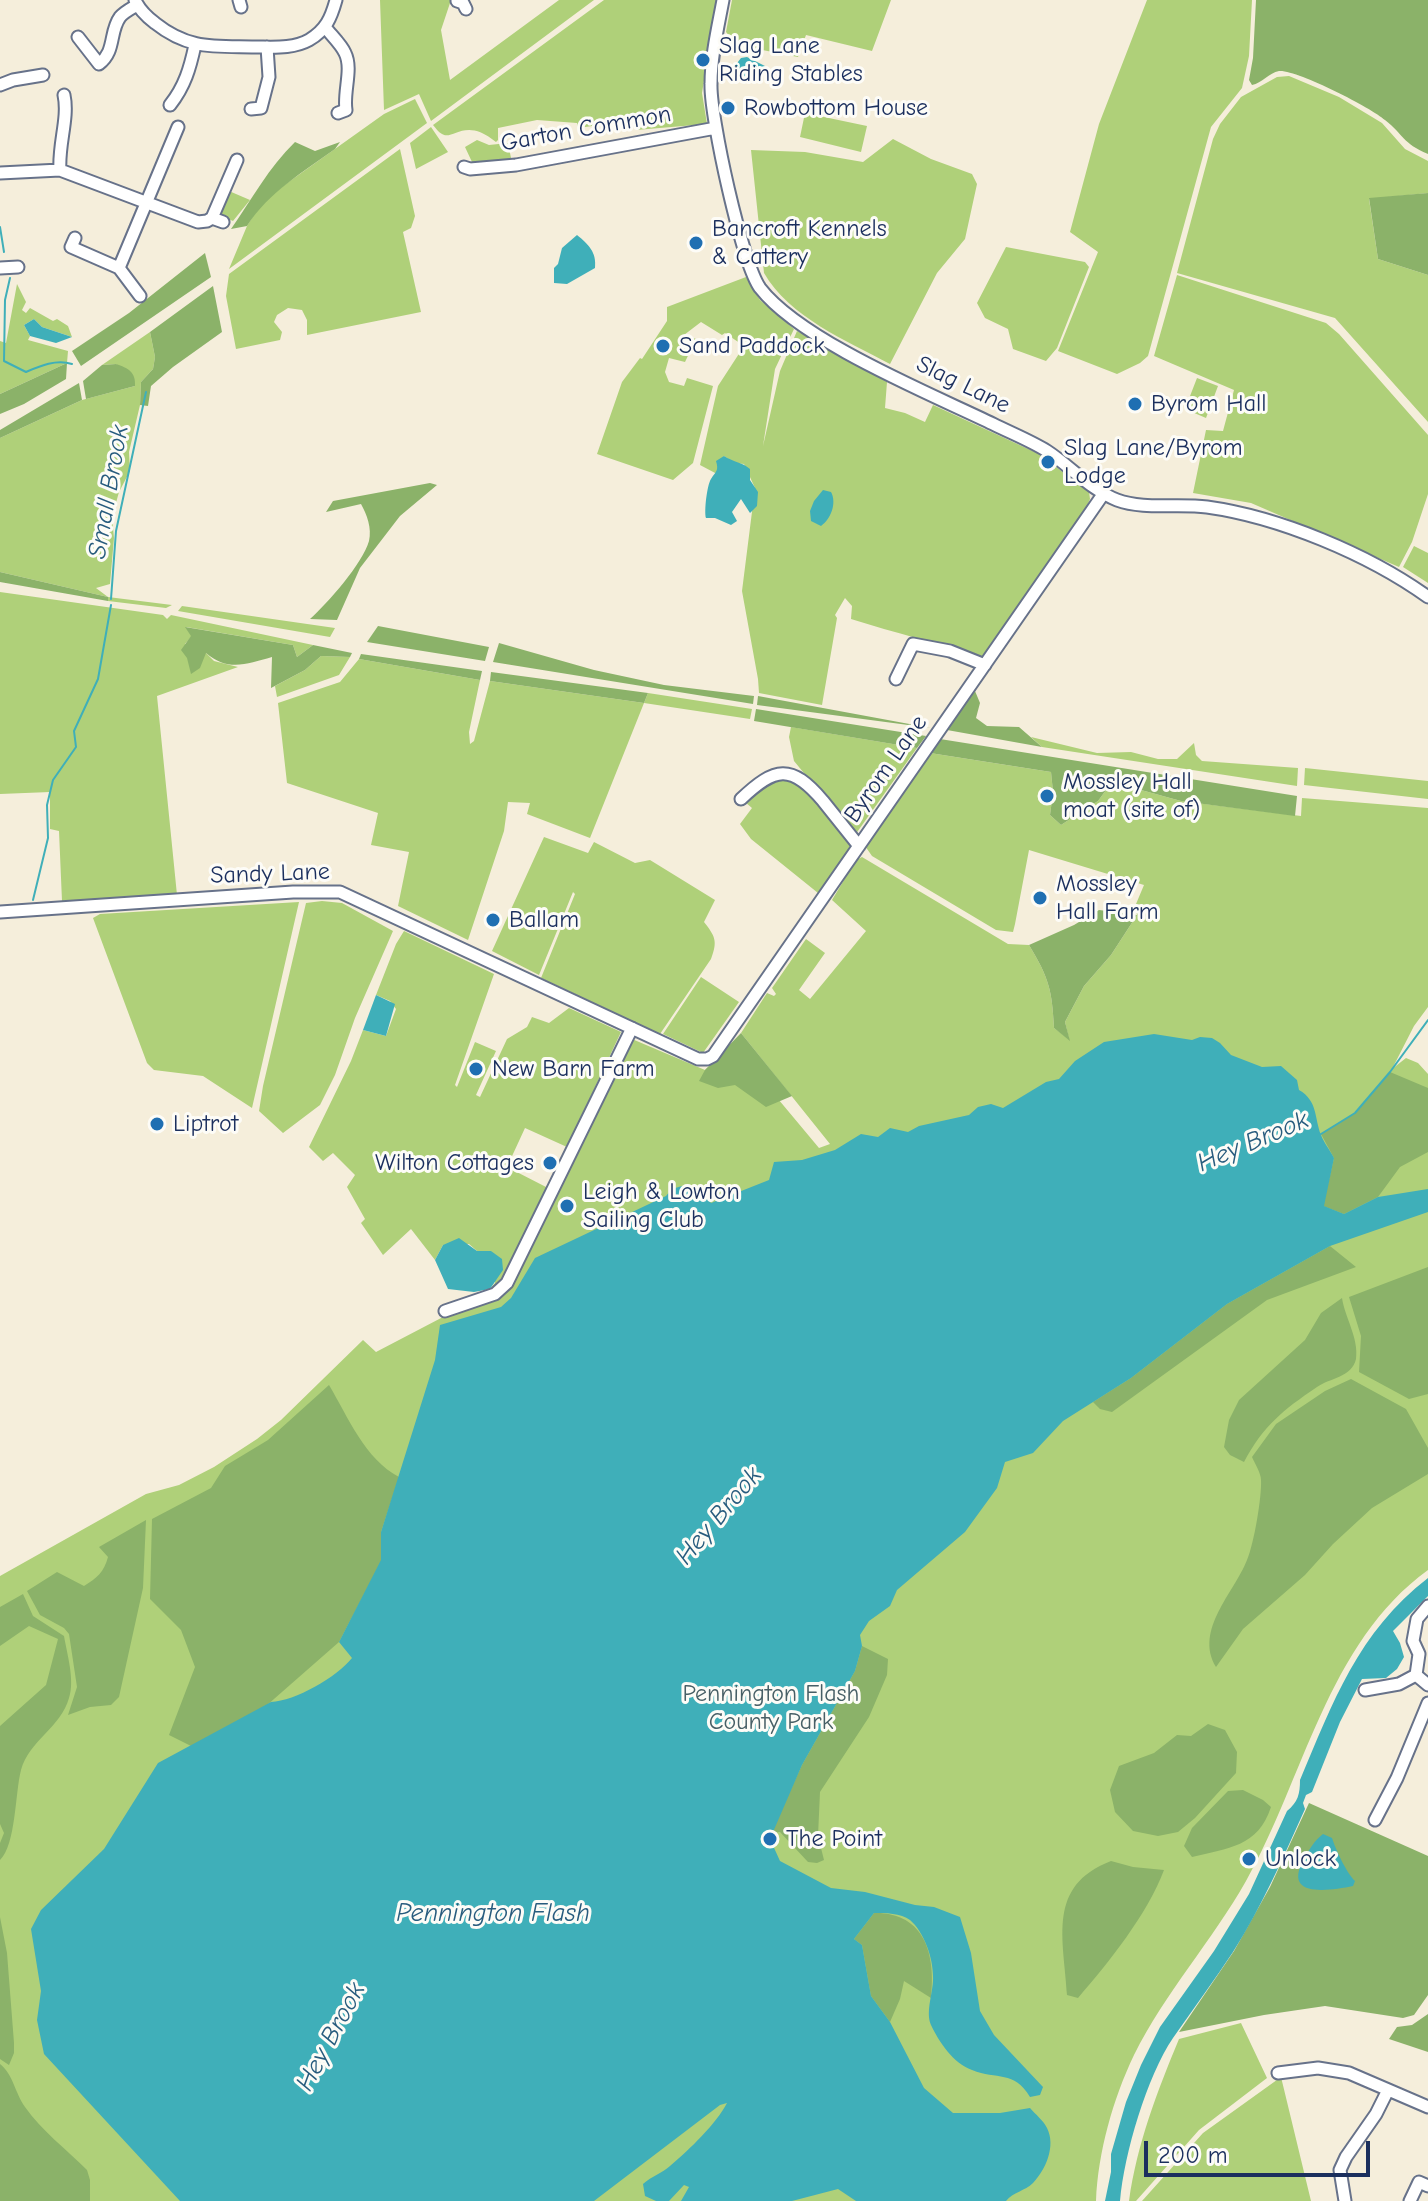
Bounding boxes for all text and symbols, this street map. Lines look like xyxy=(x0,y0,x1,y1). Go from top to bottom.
place label: Slag Lane Riding Stables xyxy=(719,32,863,88)
marker: Slag Lane Riding Stables xyxy=(694,51,712,69)
place label: Rowbottom House xyxy=(744,94,928,122)
marker: Rowbottom House xyxy=(719,99,737,117)
street label: Garton Common xyxy=(499,100,673,158)
place label: Bancroft Kennels & Cattery xyxy=(712,215,887,271)
marker: Bancroft Kennels & Cattery xyxy=(687,234,705,252)
place label: Sand Paddock xyxy=(679,332,825,360)
marker: Sand Paddock xyxy=(654,337,672,355)
street label: Slag Lane xyxy=(911,350,1015,420)
place label: Byrom Hall xyxy=(1151,390,1267,418)
marker: Byrom Hall xyxy=(1126,395,1144,413)
water label: Small Brook xyxy=(82,423,136,561)
place label: Slag Lane/Byrom Lodge xyxy=(1064,434,1243,490)
marker: Slag Lane/Byrom Lodge xyxy=(1039,453,1057,471)
street label: Byrom Lane xyxy=(838,710,934,828)
place label: Mossley Hall moat (site of) xyxy=(1063,768,1200,824)
marker: Mossley Hall moat (site of) xyxy=(1038,787,1056,805)
street label: Sandy Lane xyxy=(210,858,330,890)
place label: Mossley Hall Farm xyxy=(1056,870,1159,926)
marker: Mossley Hall Farm xyxy=(1031,889,1049,907)
place label: Ballam xyxy=(509,906,579,934)
marker: Ballam xyxy=(484,911,502,929)
place label: New Barn Farm xyxy=(492,1055,655,1083)
marker: New Barn Farm xyxy=(467,1060,485,1078)
water label: Hey Brook xyxy=(1193,1105,1313,1179)
place label: Liptrot xyxy=(173,1110,238,1138)
marker: Liptrot xyxy=(148,1115,166,1133)
place label: Wilton Cottages xyxy=(375,1149,534,1177)
marker: Wilton Cottages xyxy=(541,1154,559,1172)
place label: Leigh & Lowton Sailing Club xyxy=(583,1178,740,1234)
marker: Leigh & Lowton Sailing Club xyxy=(558,1197,576,1215)
water label: Hey Brook xyxy=(669,1461,769,1571)
park label: Pennington Flash County Park xyxy=(683,1680,859,1736)
place label: The Point xyxy=(786,1825,882,1853)
marker: The Point xyxy=(761,1830,779,1848)
place label: Unlock xyxy=(1265,1845,1336,1873)
marker: Unlock xyxy=(1240,1850,1258,1868)
water label: Pennington Flash xyxy=(396,1898,590,1930)
water label: Hey Brook xyxy=(290,1978,372,2096)
scale bar xyxy=(1148,2125,1374,2175)
text: 200 m xyxy=(1158,2141,1228,2169)

